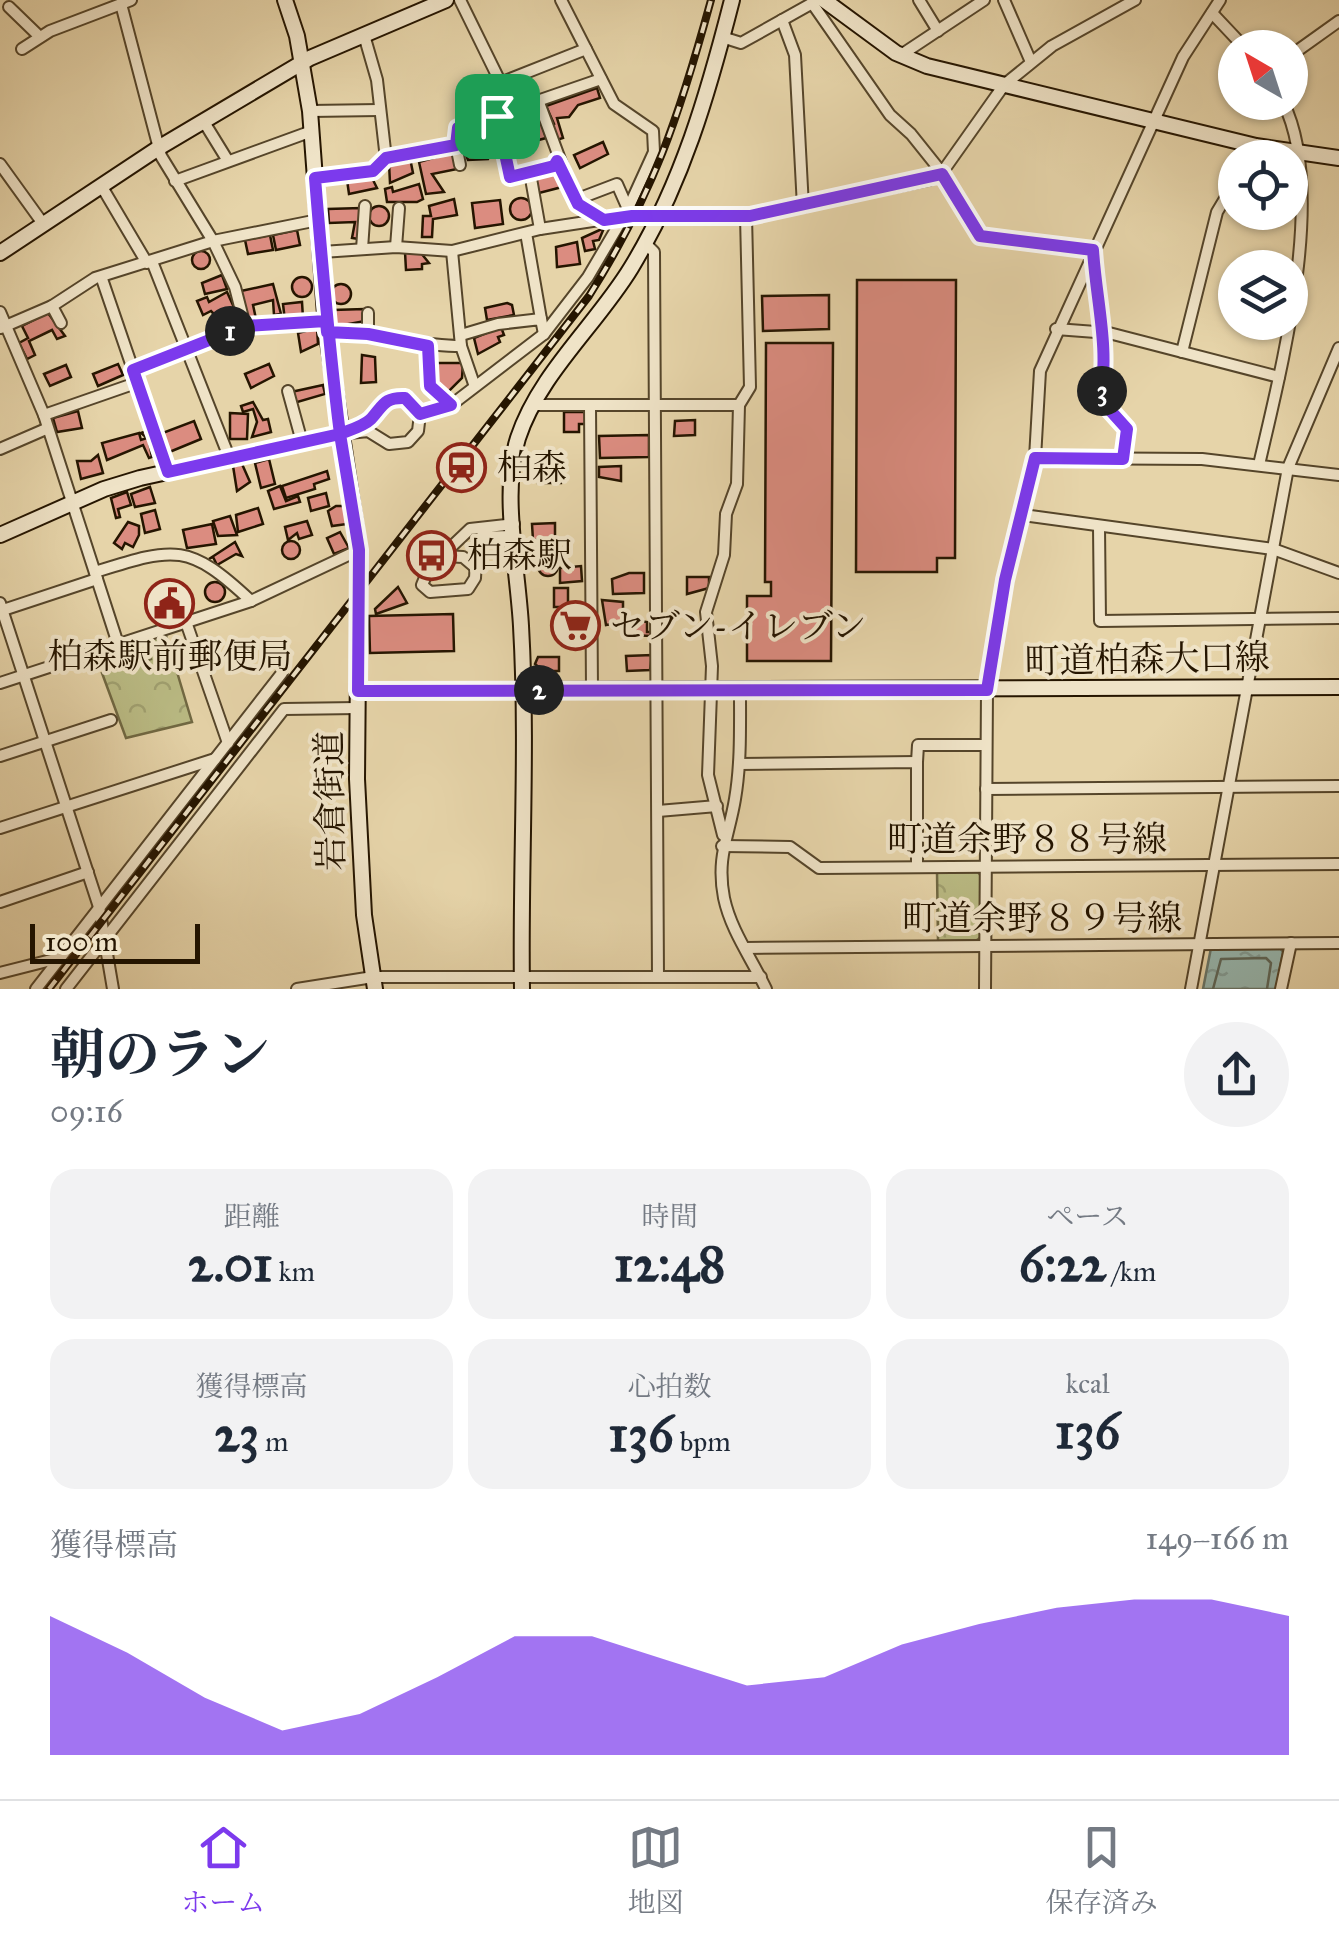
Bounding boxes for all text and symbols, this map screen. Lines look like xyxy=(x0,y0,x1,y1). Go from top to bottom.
north arrow xyxy=(1218,30,1308,120)
map controls xyxy=(1218,30,1308,340)
pin xyxy=(455,74,540,159)
icon: arrive xyxy=(470,89,525,144)
button: locate xyxy=(1218,140,1308,230)
button: layers xyxy=(1218,250,1308,340)
pin: 1 xyxy=(205,306,255,356)
text: 1 xyxy=(224,313,236,348)
pin: 3 xyxy=(1077,366,1127,416)
text: 3 xyxy=(1096,373,1108,408)
station icon: 柏森 xyxy=(436,441,488,493)
place label: 柏森 xyxy=(497,446,567,489)
bus stop icon: 柏森駅 xyxy=(406,529,458,581)
place label: 柏森駅 xyxy=(467,534,572,577)
public building icon: 柏森駅前郵便局 xyxy=(144,578,196,630)
supermarket icon: セブン-イレブン xyxy=(549,600,601,652)
place label: セブン-イレブン xyxy=(610,605,867,648)
place label: 柏森駅前郵便局 xyxy=(47,635,293,678)
street label: 町道柏森大口線 xyxy=(1024,636,1270,683)
pin: 2 xyxy=(514,665,564,715)
text: 2 xyxy=(532,672,546,707)
street label: 岩倉街道 xyxy=(308,731,353,871)
street label: 町道余野８８号線 xyxy=(887,818,1167,861)
street label: 町道余野８９号線 xyxy=(902,897,1182,940)
scale bar xyxy=(30,919,200,964)
text: 100 m xyxy=(45,924,118,959)
text: 朝のラン xyxy=(50,1021,270,1088)
button: share xyxy=(1184,1022,1289,1127)
text: 09:16 xyxy=(50,1092,123,1131)
text: 距離 xyxy=(223,1199,280,1234)
text: 時間 xyxy=(641,1199,698,1234)
text: ペース xyxy=(1046,1199,1129,1234)
text: 2.01 xyxy=(188,1234,272,1295)
text: 12:48 xyxy=(614,1234,725,1295)
text: 6:22 xyxy=(1019,1234,1106,1295)
text: km xyxy=(272,1254,315,1289)
text: /km xyxy=(1106,1254,1156,1289)
text: kcal xyxy=(1065,1366,1110,1401)
text: 獲得標高 xyxy=(195,1369,308,1404)
text: 心拍数 xyxy=(627,1369,712,1404)
text: 136 xyxy=(1055,1401,1120,1462)
text: 23 xyxy=(214,1404,259,1465)
text: 136 xyxy=(608,1404,674,1465)
text: m xyxy=(259,1424,289,1459)
text: bpm xyxy=(674,1424,731,1459)
text: 149–166 m xyxy=(1145,1519,1289,1558)
text: 獲得標高 xyxy=(50,1526,178,1565)
tab: ホーム xyxy=(181,1820,265,1920)
tab: 地図 xyxy=(627,1820,684,1920)
tab: 保存済み xyxy=(1046,1820,1158,1920)

